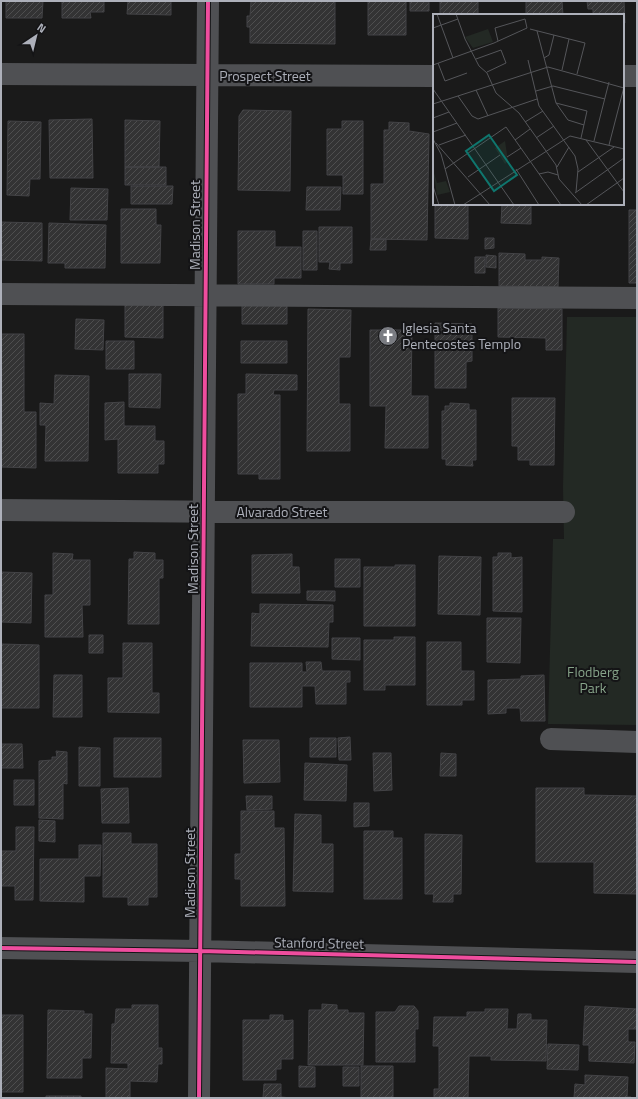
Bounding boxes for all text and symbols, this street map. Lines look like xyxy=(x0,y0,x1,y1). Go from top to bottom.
inset map xyxy=(433,14,624,205)
north arrow xyxy=(16,16,56,56)
text: N xyxy=(34,19,49,37)
street label: Prospect Street xyxy=(219,65,311,86)
street label: Madison Street xyxy=(184,180,205,270)
place label: Iglesia Santa Pentecostes Templo xyxy=(402,317,521,354)
church icon: Iglesia Santa Pentecostes Templo xyxy=(377,325,399,347)
street label: Alvarado Street xyxy=(236,501,328,522)
street label: Madison Street xyxy=(182,504,203,594)
park label: Flodberg Park xyxy=(567,661,619,698)
street label: Madison Street xyxy=(179,828,200,918)
street label: Stanford Street xyxy=(274,931,364,954)

